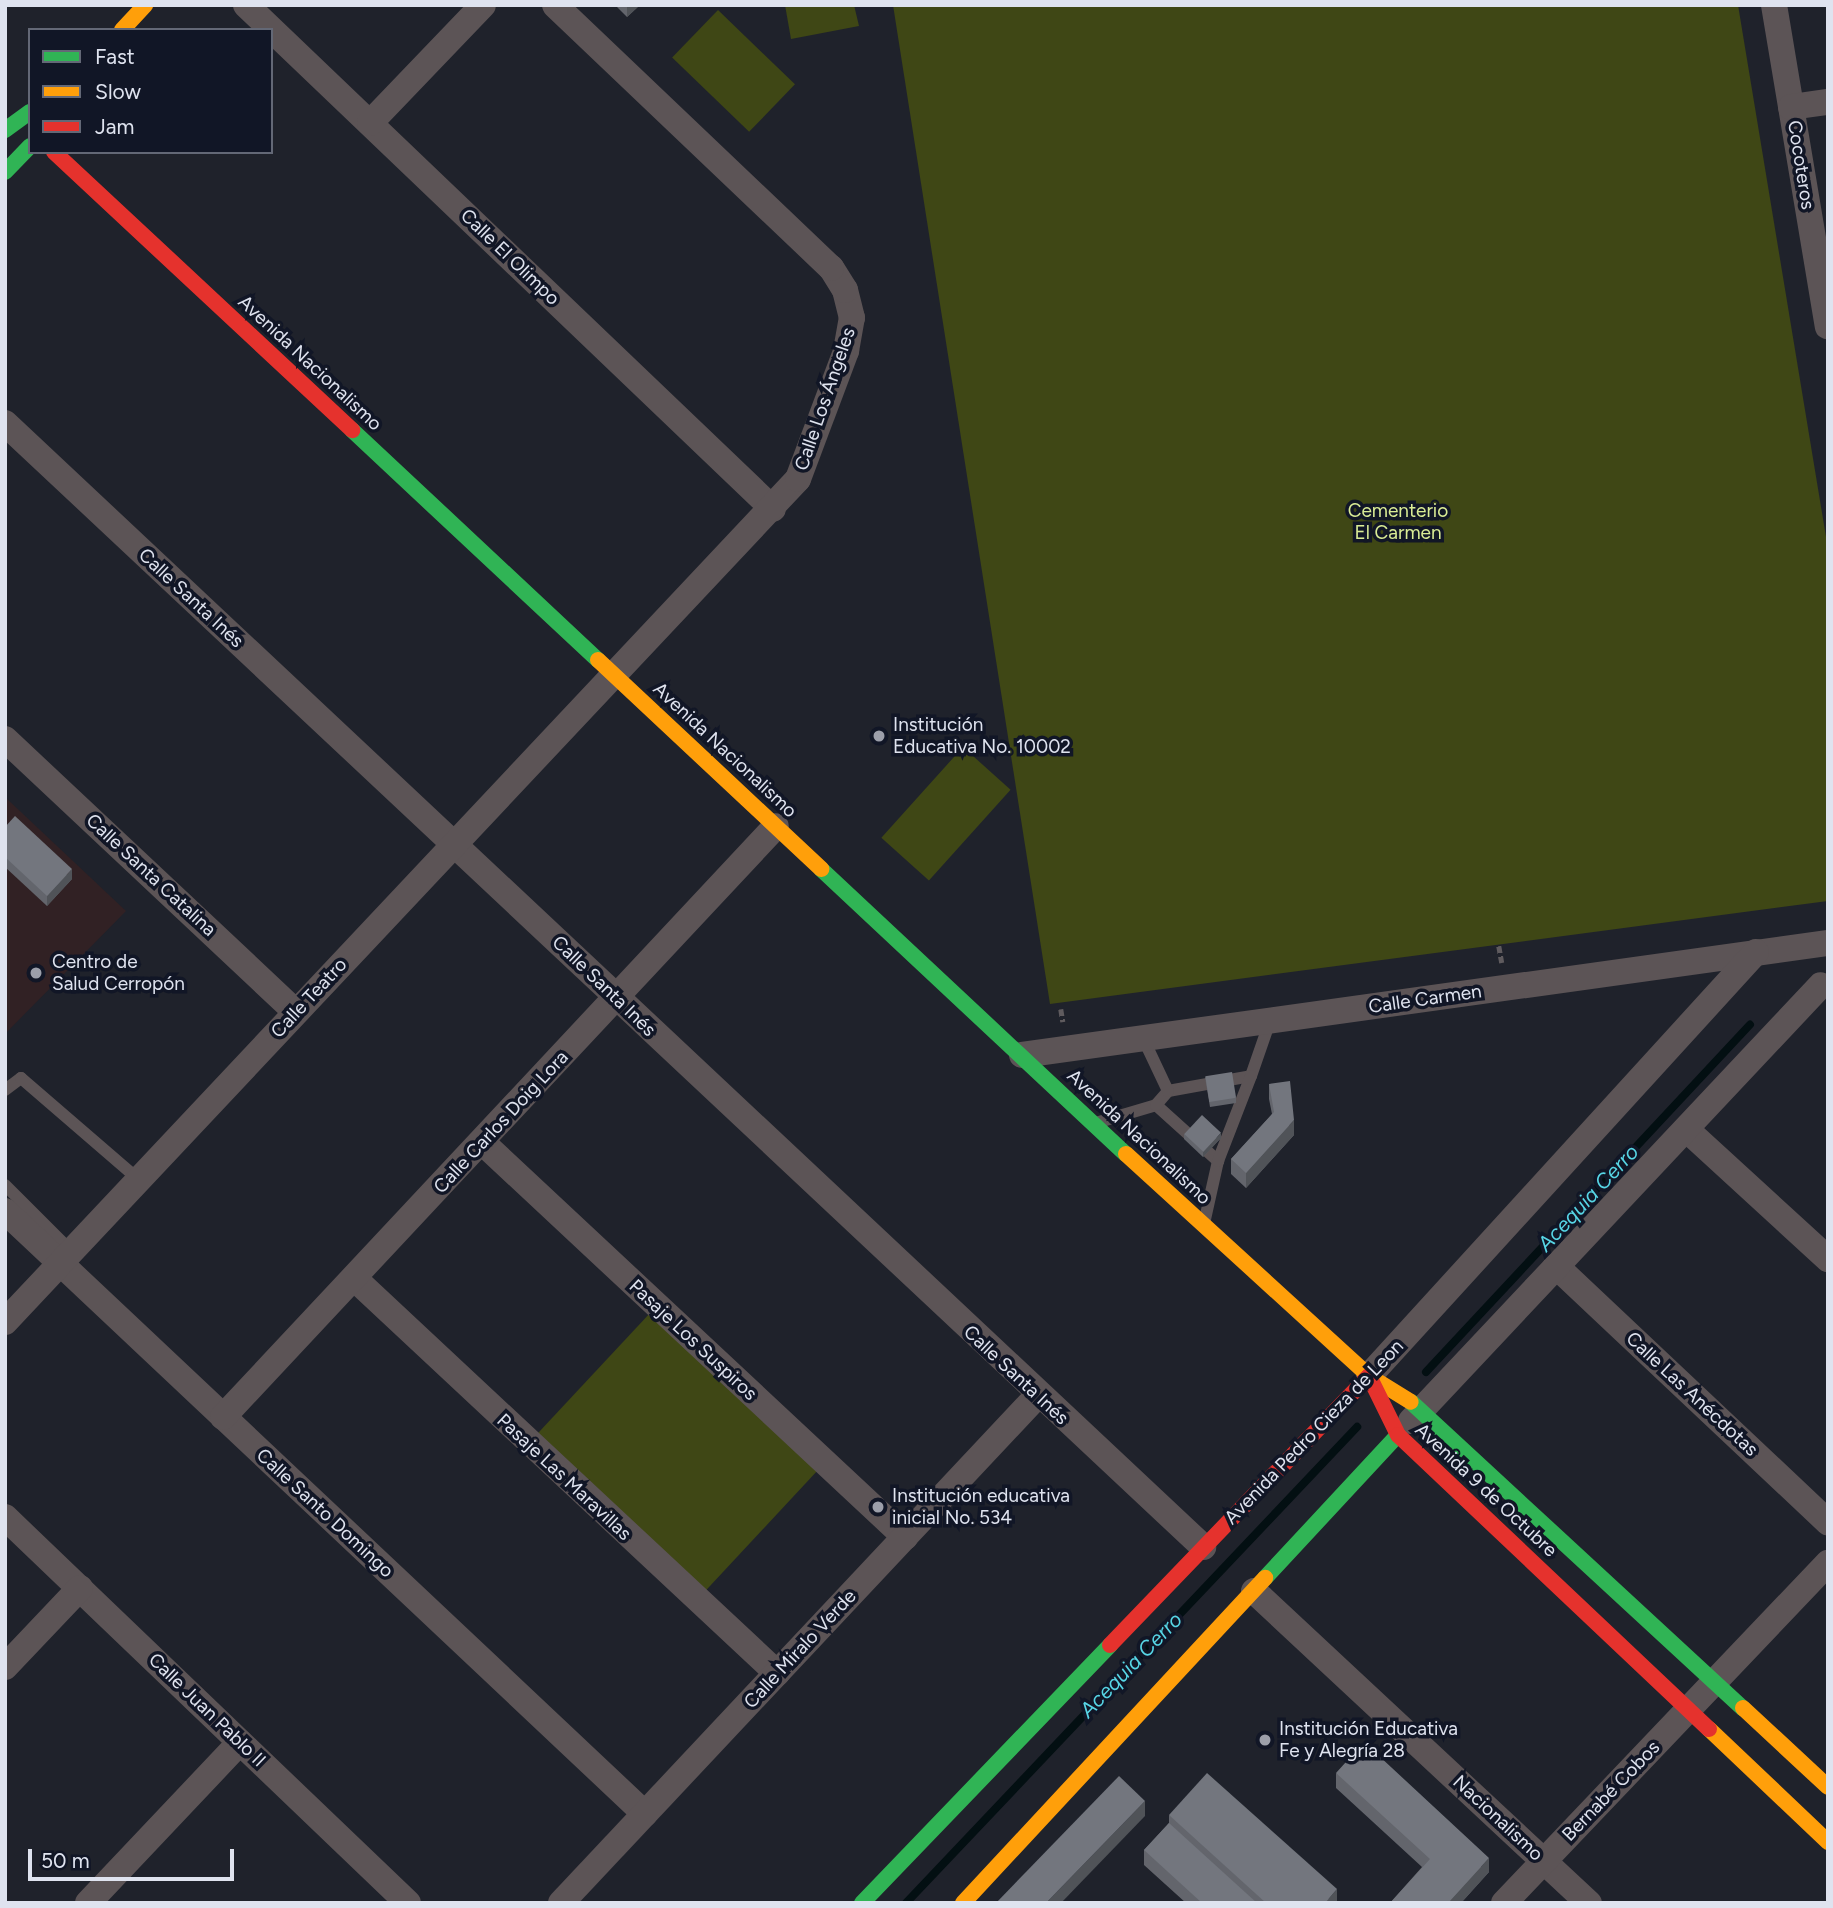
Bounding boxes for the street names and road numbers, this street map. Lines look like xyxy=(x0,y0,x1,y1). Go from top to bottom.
street label: Cocoteros xyxy=(1783,119,1819,211)
street label: Calle El Olimpo xyxy=(456,204,564,310)
street label: Avenida Nacionalismo xyxy=(233,290,387,436)
street label: Calle Los Ángeles xyxy=(790,325,860,473)
street label: Calle Santa Inés xyxy=(134,544,248,652)
street label: Avenida Nacionalismo xyxy=(648,677,802,823)
street label: Calle Santa Catalina xyxy=(81,809,221,941)
street label: Calle Santa Inés xyxy=(547,931,661,1041)
street label: Calle Teatro xyxy=(266,953,352,1043)
street label: Calle Carmen xyxy=(1367,980,1483,1018)
street label: Calle Carlos Doig Lora xyxy=(429,1046,573,1198)
street label: Avenida Nacionalismo xyxy=(1062,1064,1216,1210)
street label: Pasaje Los Suspiros xyxy=(624,1275,762,1405)
street label: Calle Santa Inés xyxy=(959,1321,1073,1429)
street label: Calle Las Anécdotas xyxy=(1621,1327,1763,1461)
street label: Avenida Pedro Cieza de Leon xyxy=(1220,1335,1408,1529)
street label: Pasaje Las Maravillas xyxy=(492,1409,636,1545)
street label: Avenida 9 de Octubre xyxy=(1410,1418,1562,1562)
street label: Calle Santo Domingo xyxy=(252,1444,398,1582)
street label: Calle Miralo Verde xyxy=(739,1585,861,1713)
street label: Calle Juan Pablo II xyxy=(144,1648,270,1772)
street label: Bernabé Cobos xyxy=(1557,1736,1665,1846)
street label: Nacionalismo xyxy=(1448,1770,1548,1866)

